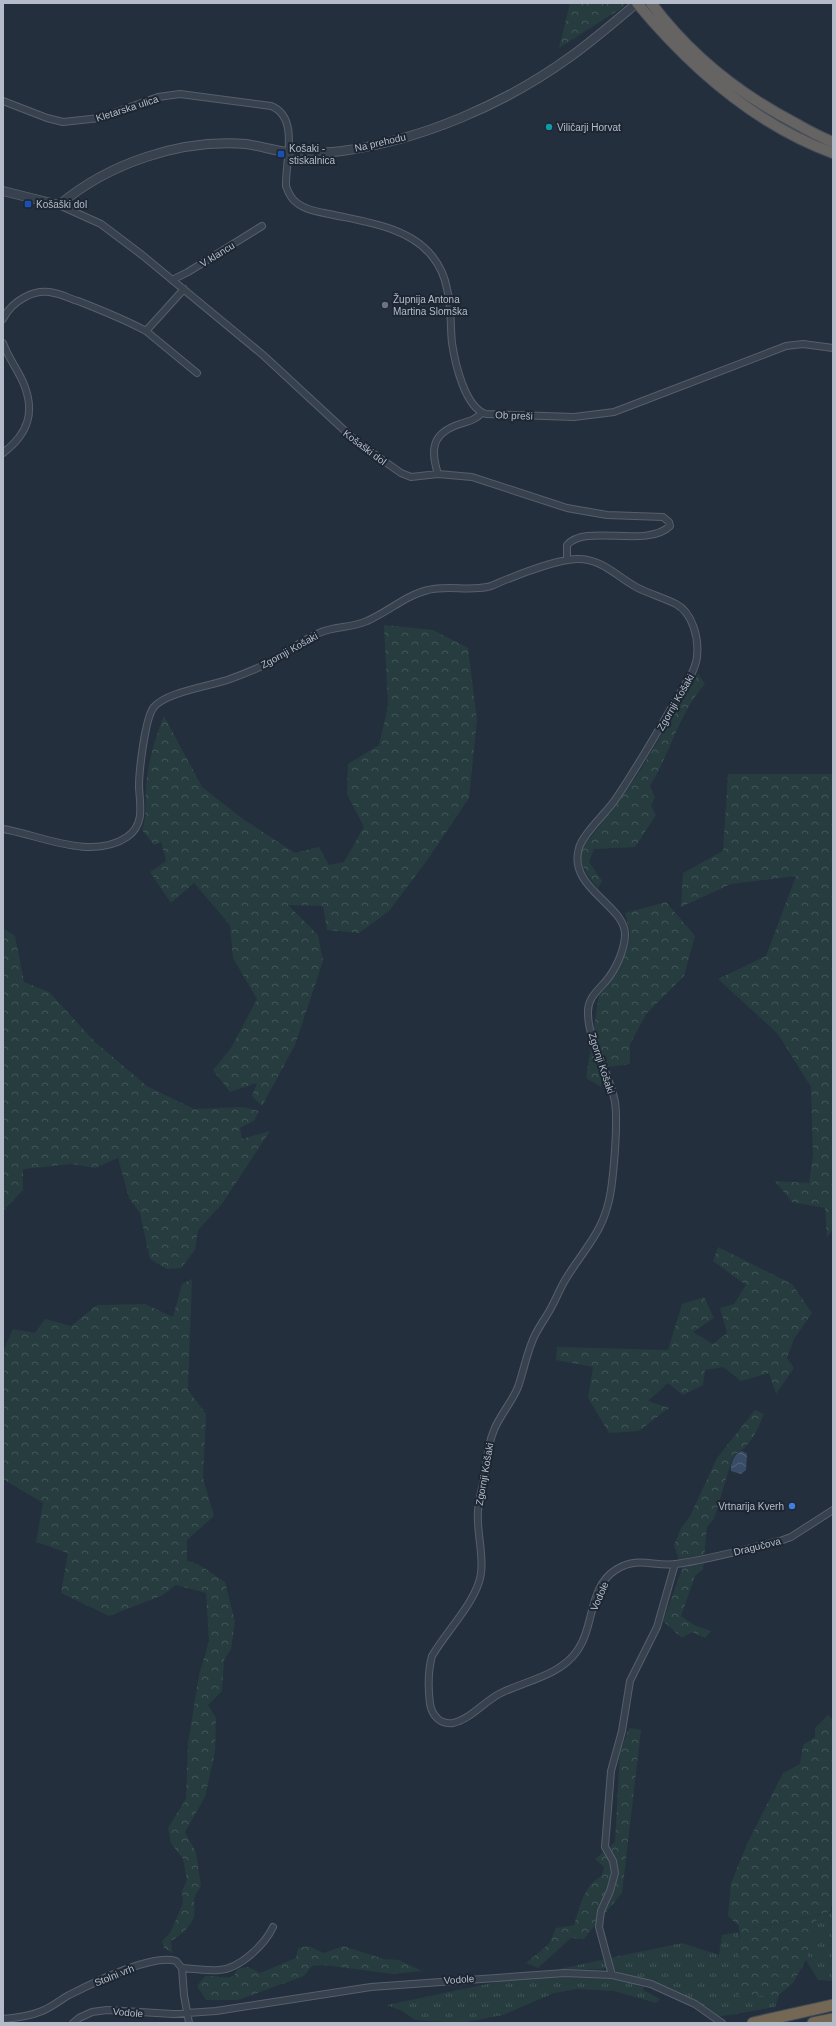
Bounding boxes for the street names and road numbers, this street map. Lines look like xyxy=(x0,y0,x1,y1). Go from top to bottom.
street label: Kletarska ulica xyxy=(95,93,160,124)
street label: Na prehodu xyxy=(353,131,407,154)
street label: V klancu xyxy=(198,240,236,269)
street label: Ob preši xyxy=(495,409,533,422)
street label: Košaški dol xyxy=(341,428,388,467)
street label: Zgornji Košaki xyxy=(259,630,320,671)
street label: Zgornji Košaki xyxy=(655,672,696,732)
street label: Zgornji Košaki xyxy=(587,1031,617,1095)
street label: Zgornji Košaki xyxy=(474,1442,495,1506)
street label: Dragučova xyxy=(732,1535,782,1558)
street label: Vodole xyxy=(588,1580,611,1612)
street label: Stolni vrh xyxy=(93,1963,136,1988)
street label: Vodole xyxy=(443,1973,475,1986)
street label: Vodole xyxy=(112,2006,144,2019)

